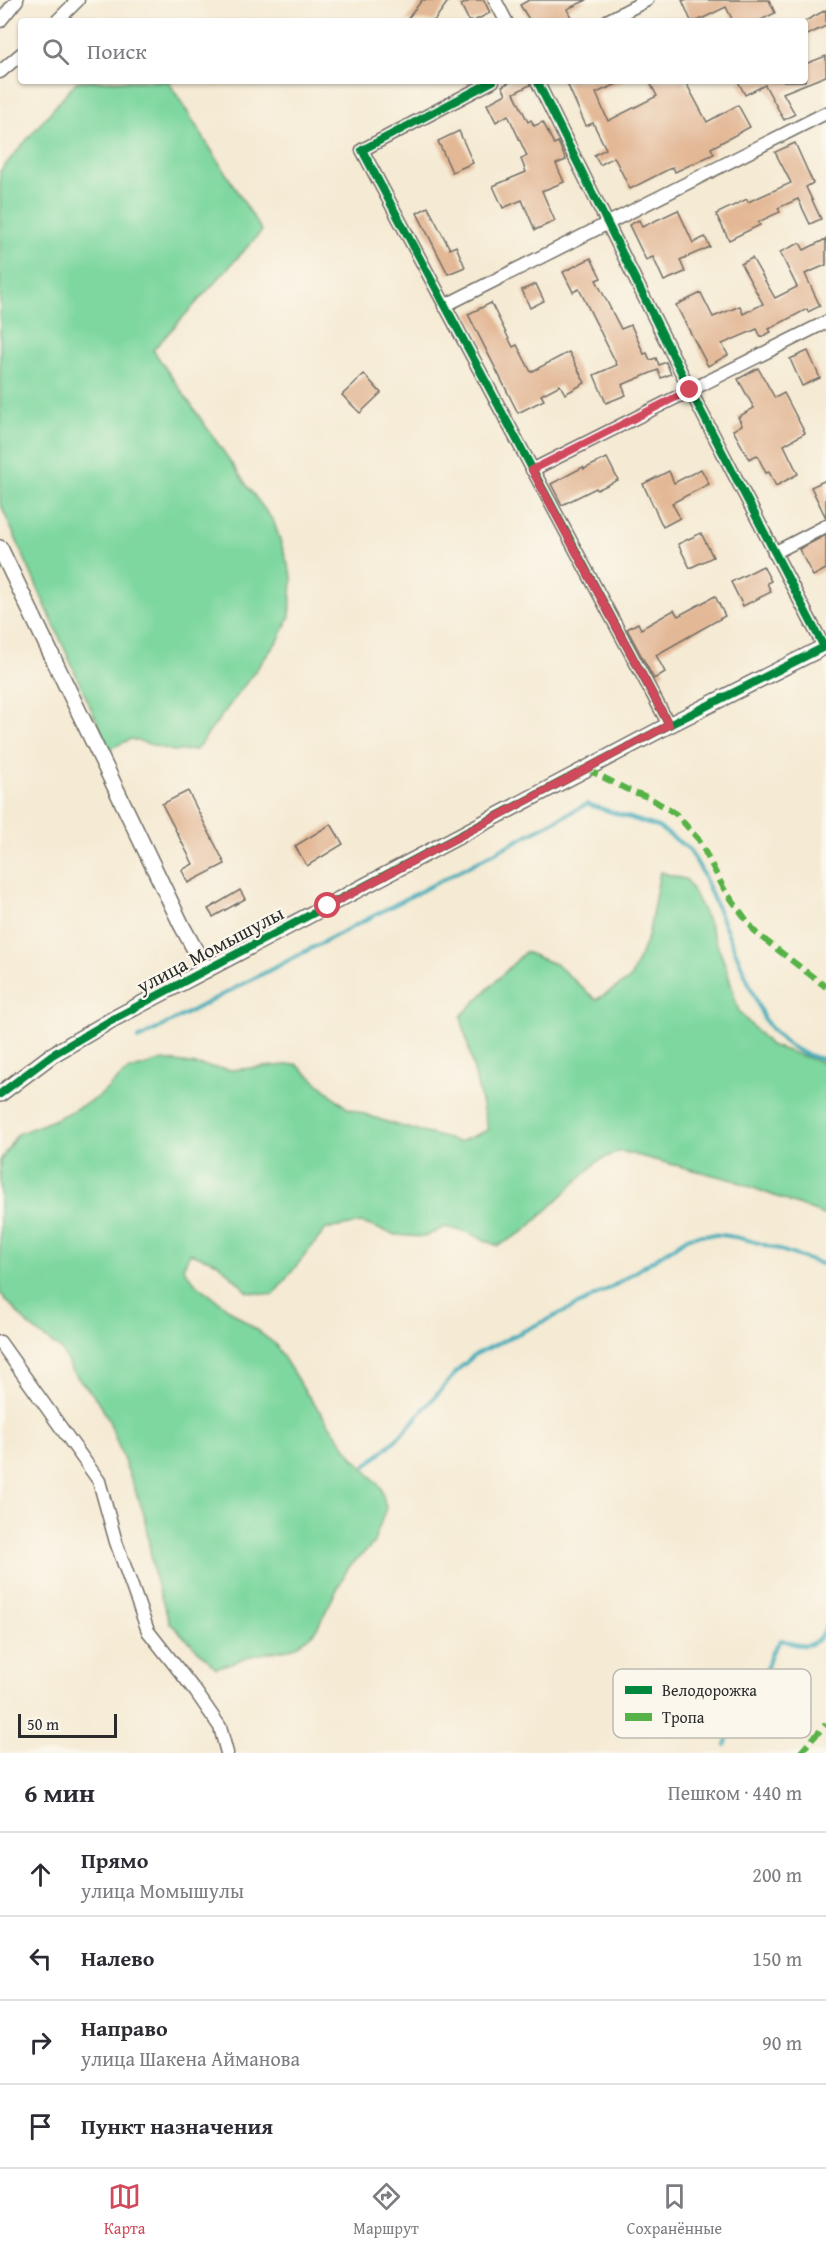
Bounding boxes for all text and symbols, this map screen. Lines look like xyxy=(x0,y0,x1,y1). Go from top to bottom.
search box xyxy=(18,18,808,84)
icon: search xyxy=(39,35,72,68)
text: Поиск xyxy=(87,35,147,67)
route end xyxy=(676,376,702,402)
route start xyxy=(314,892,340,918)
street label: улица Момышулы xyxy=(130,898,289,1001)
legend xyxy=(613,1669,811,1738)
text: Велодорожка xyxy=(662,1678,757,1702)
text: Тропа xyxy=(662,1705,705,1729)
scale bar xyxy=(18,1711,117,1738)
text: 50 m xyxy=(27,1712,59,1736)
text: 6 мин xyxy=(24,1773,95,1812)
text: Пешком · 440 m xyxy=(668,1778,802,1807)
text: Прямо xyxy=(81,1844,148,1876)
icon: ahead xyxy=(24,1858,57,1891)
text: 200 m xyxy=(752,1860,802,1889)
text: улица Момышулы xyxy=(81,1876,244,1905)
icon: left xyxy=(24,1942,57,1975)
text: Налево xyxy=(81,1942,154,1974)
text: 150 m xyxy=(752,1944,802,1973)
text: Направо xyxy=(81,2012,168,2044)
icon: right xyxy=(24,2026,57,2059)
text: 90 m xyxy=(762,2028,802,2057)
text: улица Шакена Айманова xyxy=(81,2044,300,2073)
icon: arrive xyxy=(24,2110,57,2143)
text: Пункт назначения xyxy=(81,2110,273,2142)
tab: Карта xyxy=(104,2180,145,2240)
tab: Маршрут xyxy=(353,2180,419,2240)
tab: Сохранённые xyxy=(627,2180,722,2240)

